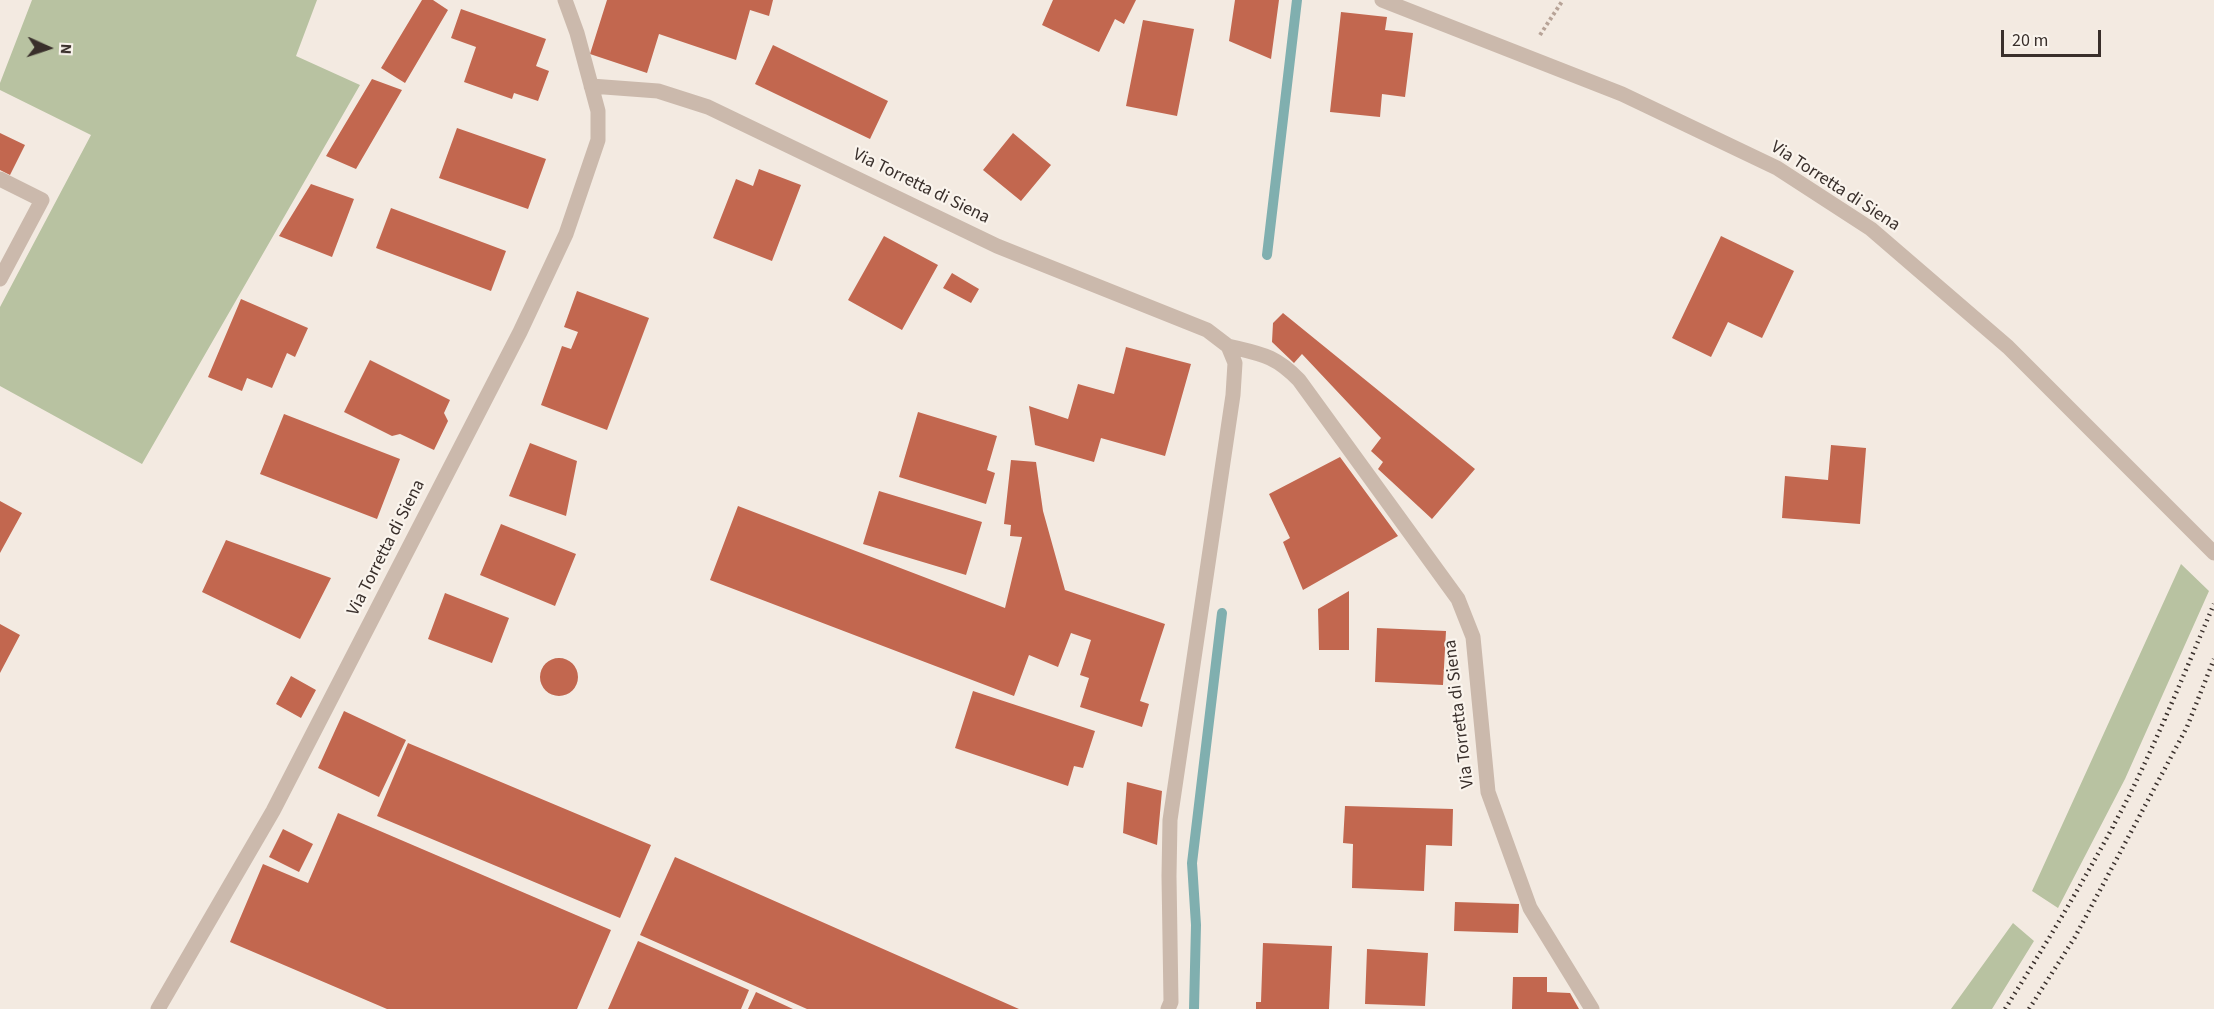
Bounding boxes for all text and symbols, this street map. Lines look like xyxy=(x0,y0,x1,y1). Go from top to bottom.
north arrow xyxy=(18,18,78,78)
scale bar xyxy=(2004,18,2104,56)
text: 20 m xyxy=(2012,28,2048,53)
text: N xyxy=(55,43,77,55)
street label: Via Torretta di Siena xyxy=(1766,137,1904,237)
street label: Via Torretta di Siena xyxy=(849,144,993,230)
street label: Via Torretta di Siena xyxy=(343,476,431,620)
street label: Via Torretta di Siena xyxy=(1440,638,1480,790)

